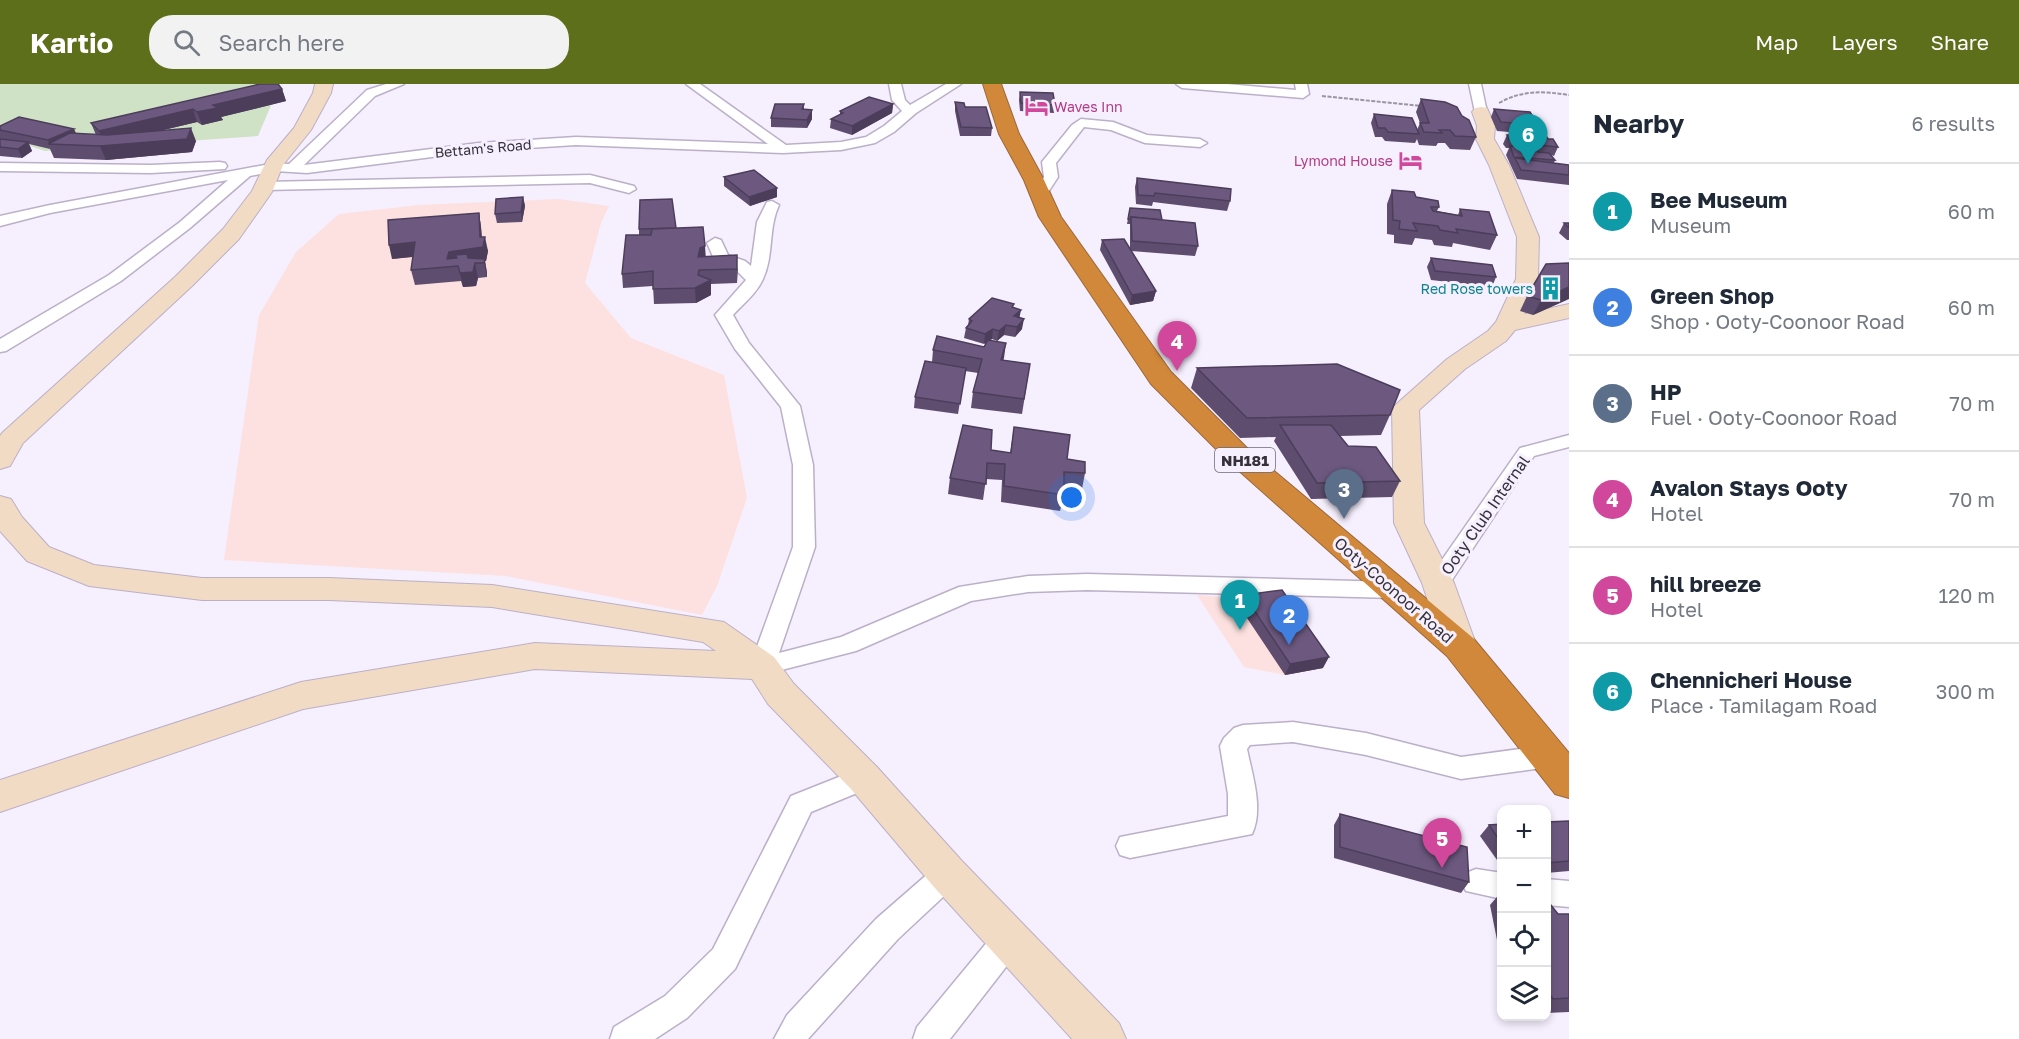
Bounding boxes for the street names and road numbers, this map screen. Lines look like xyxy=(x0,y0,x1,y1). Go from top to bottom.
street label: Bettam's Road xyxy=(434,135,532,161)
road number: NH181 xyxy=(1215,448,1275,472)
street label: Ooty Club Internal xyxy=(1436,451,1534,579)
street label: Ooty-Coonoor Road xyxy=(1330,533,1458,647)

